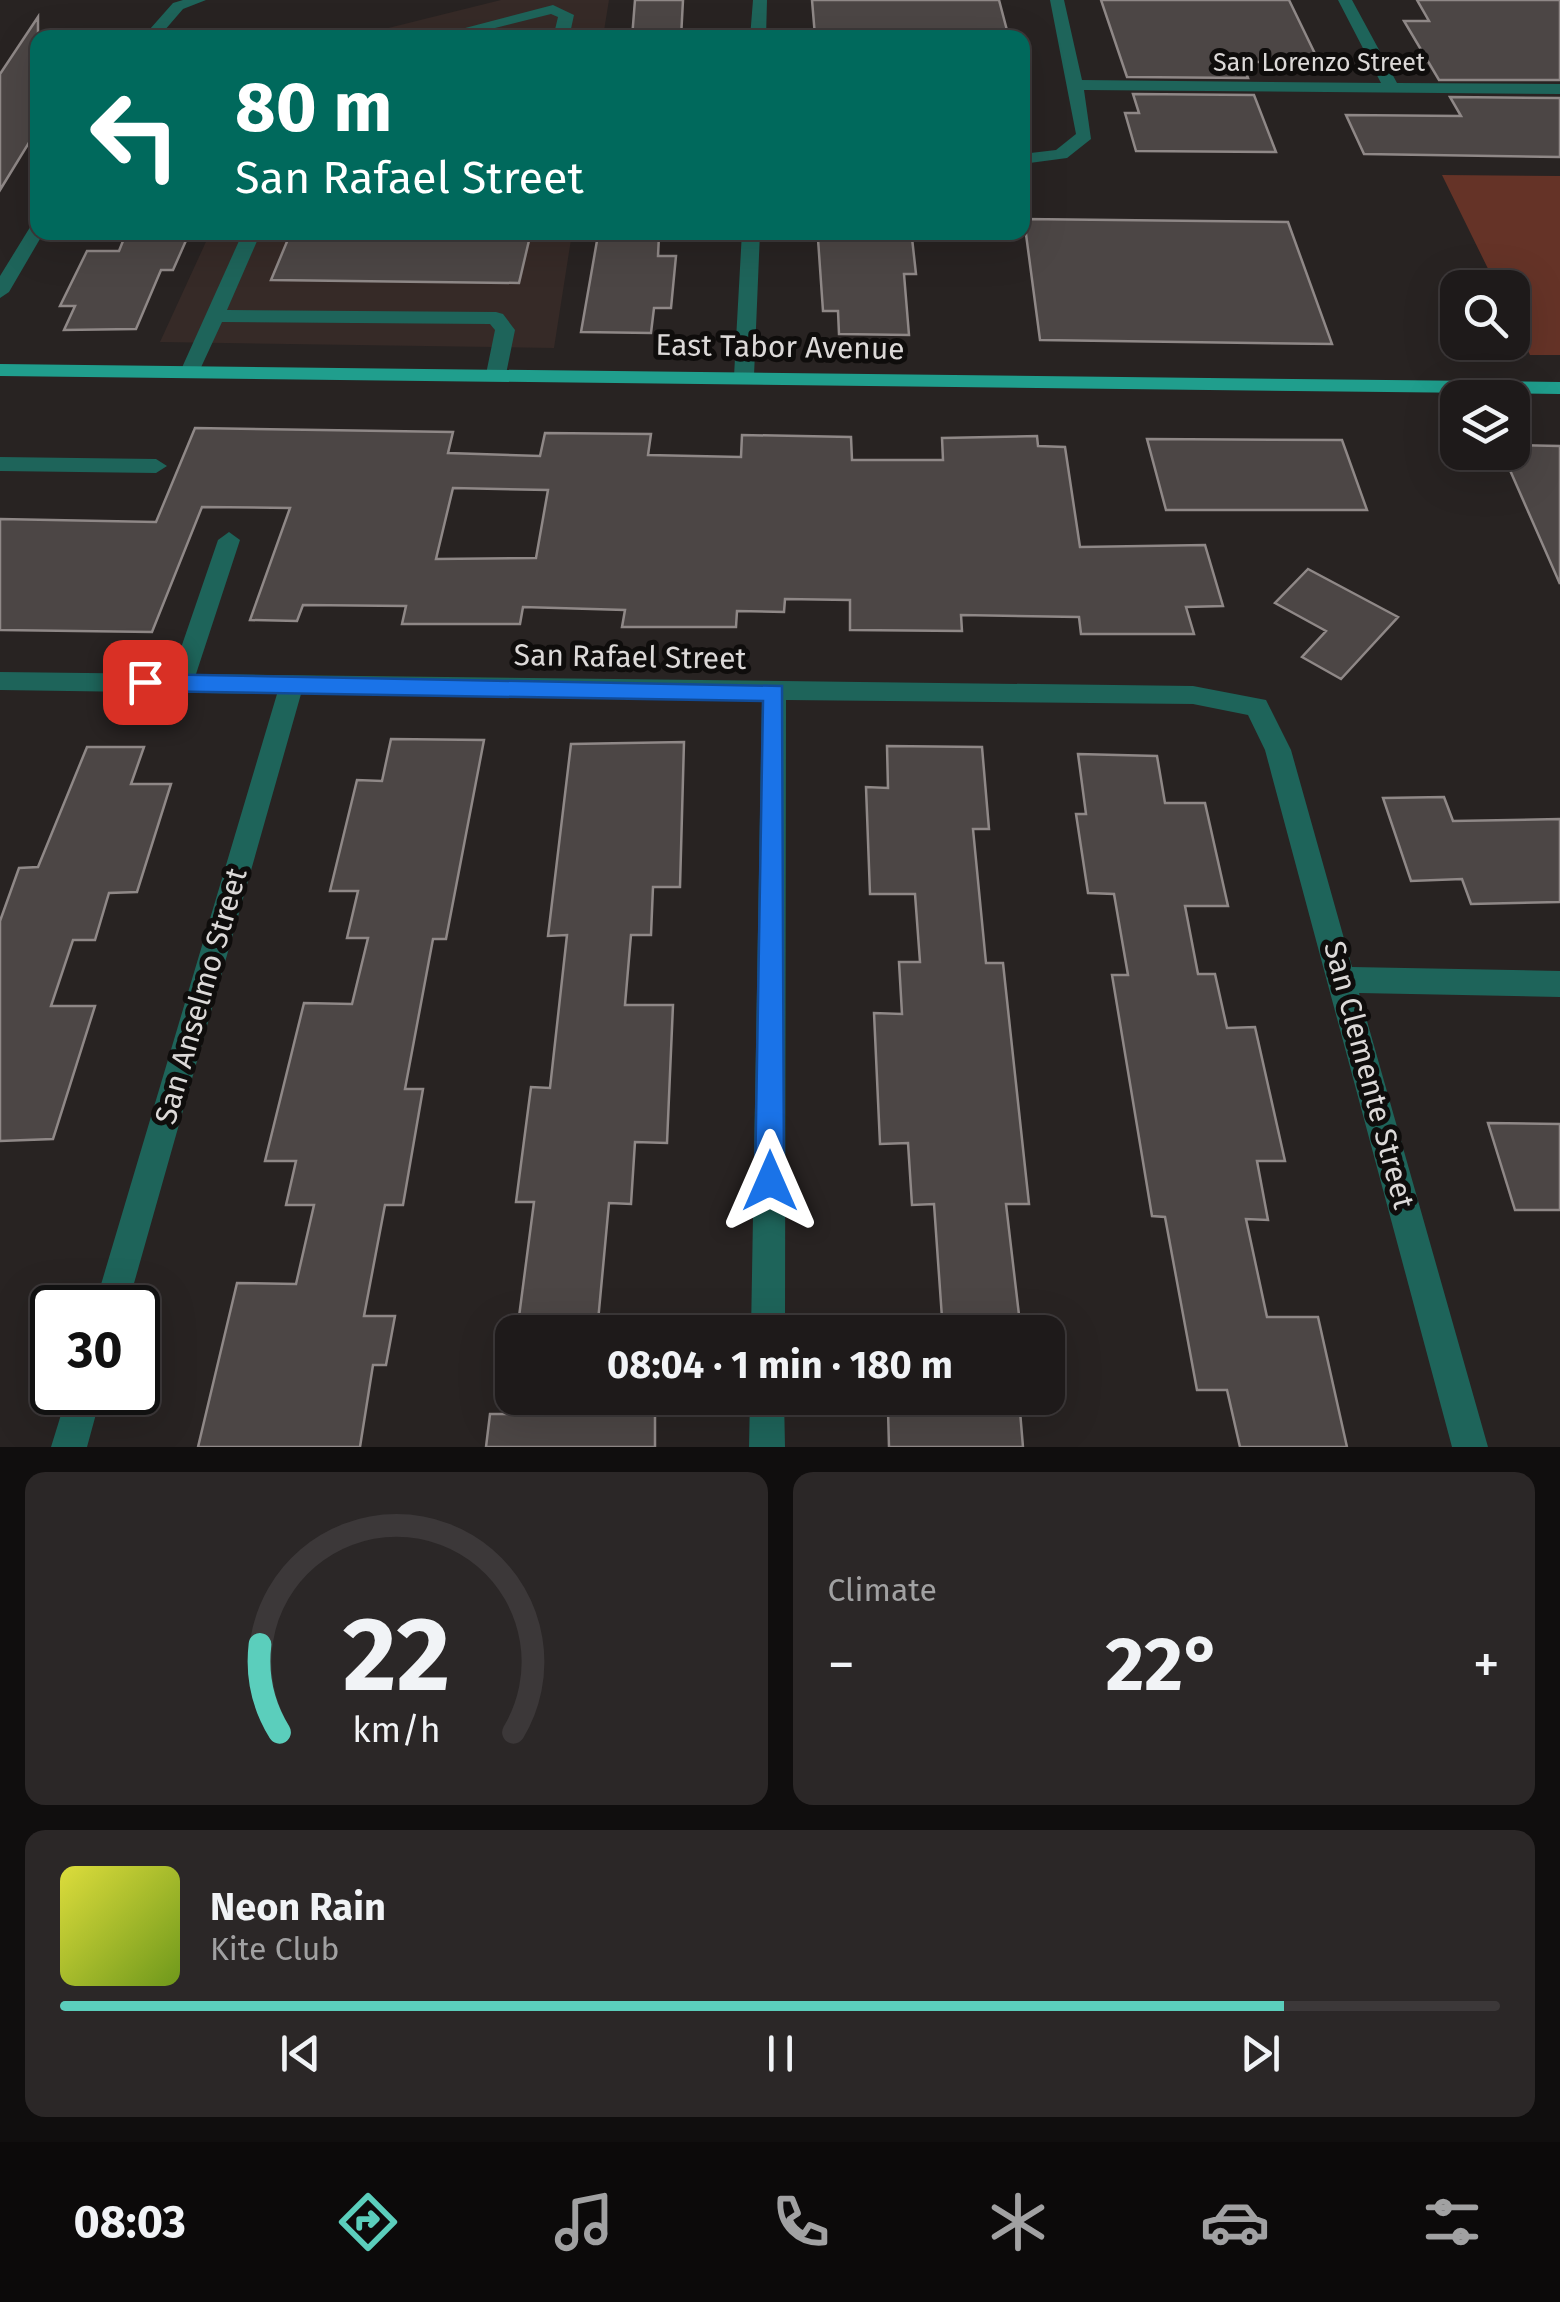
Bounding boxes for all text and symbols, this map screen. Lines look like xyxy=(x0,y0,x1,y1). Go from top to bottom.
street label: San Lorenzo Street xyxy=(1213,48,1426,78)
text: 80 m xyxy=(235,66,392,150)
icon: left xyxy=(70,70,200,200)
text: San Rafael Street xyxy=(235,151,584,205)
map controls xyxy=(1440,270,1530,470)
button: search xyxy=(1440,270,1530,360)
street label: East Tabor Avenue xyxy=(655,327,905,367)
button: layers xyxy=(1440,380,1530,470)
street label: San Rafael Street xyxy=(513,637,747,677)
pin xyxy=(103,640,188,725)
icon: arrive xyxy=(118,655,173,710)
street label: San Anselmo Street xyxy=(147,864,255,1128)
street label: San Clemente Street xyxy=(1316,937,1422,1213)
position arrow xyxy=(718,1129,822,1233)
speed limit sign: 30 xyxy=(30,1285,160,1415)
text: 08:04 · 1 min · 180 m xyxy=(607,1342,953,1388)
text: Climate xyxy=(828,1571,937,1609)
text: 22 xyxy=(342,1593,450,1718)
text: 22° xyxy=(1105,1620,1222,1710)
text: − xyxy=(828,1632,855,1698)
text: + xyxy=(1473,1632,1500,1698)
text: km/h xyxy=(352,1709,440,1751)
text: Neon Rain xyxy=(210,1884,386,1930)
text: Kite Club xyxy=(210,1930,339,1968)
icon: previous xyxy=(273,2026,328,2081)
icon: pause xyxy=(753,2026,808,2081)
icon: next xyxy=(1233,2026,1288,2081)
icon: directions xyxy=(333,2187,403,2257)
icon: music xyxy=(549,2187,619,2257)
icon: phone xyxy=(766,2187,836,2257)
icon: climate xyxy=(983,2187,1053,2257)
icon: car xyxy=(1200,2187,1270,2257)
icon: filters xyxy=(1417,2187,1487,2257)
text: 08:03 xyxy=(73,2195,186,2249)

